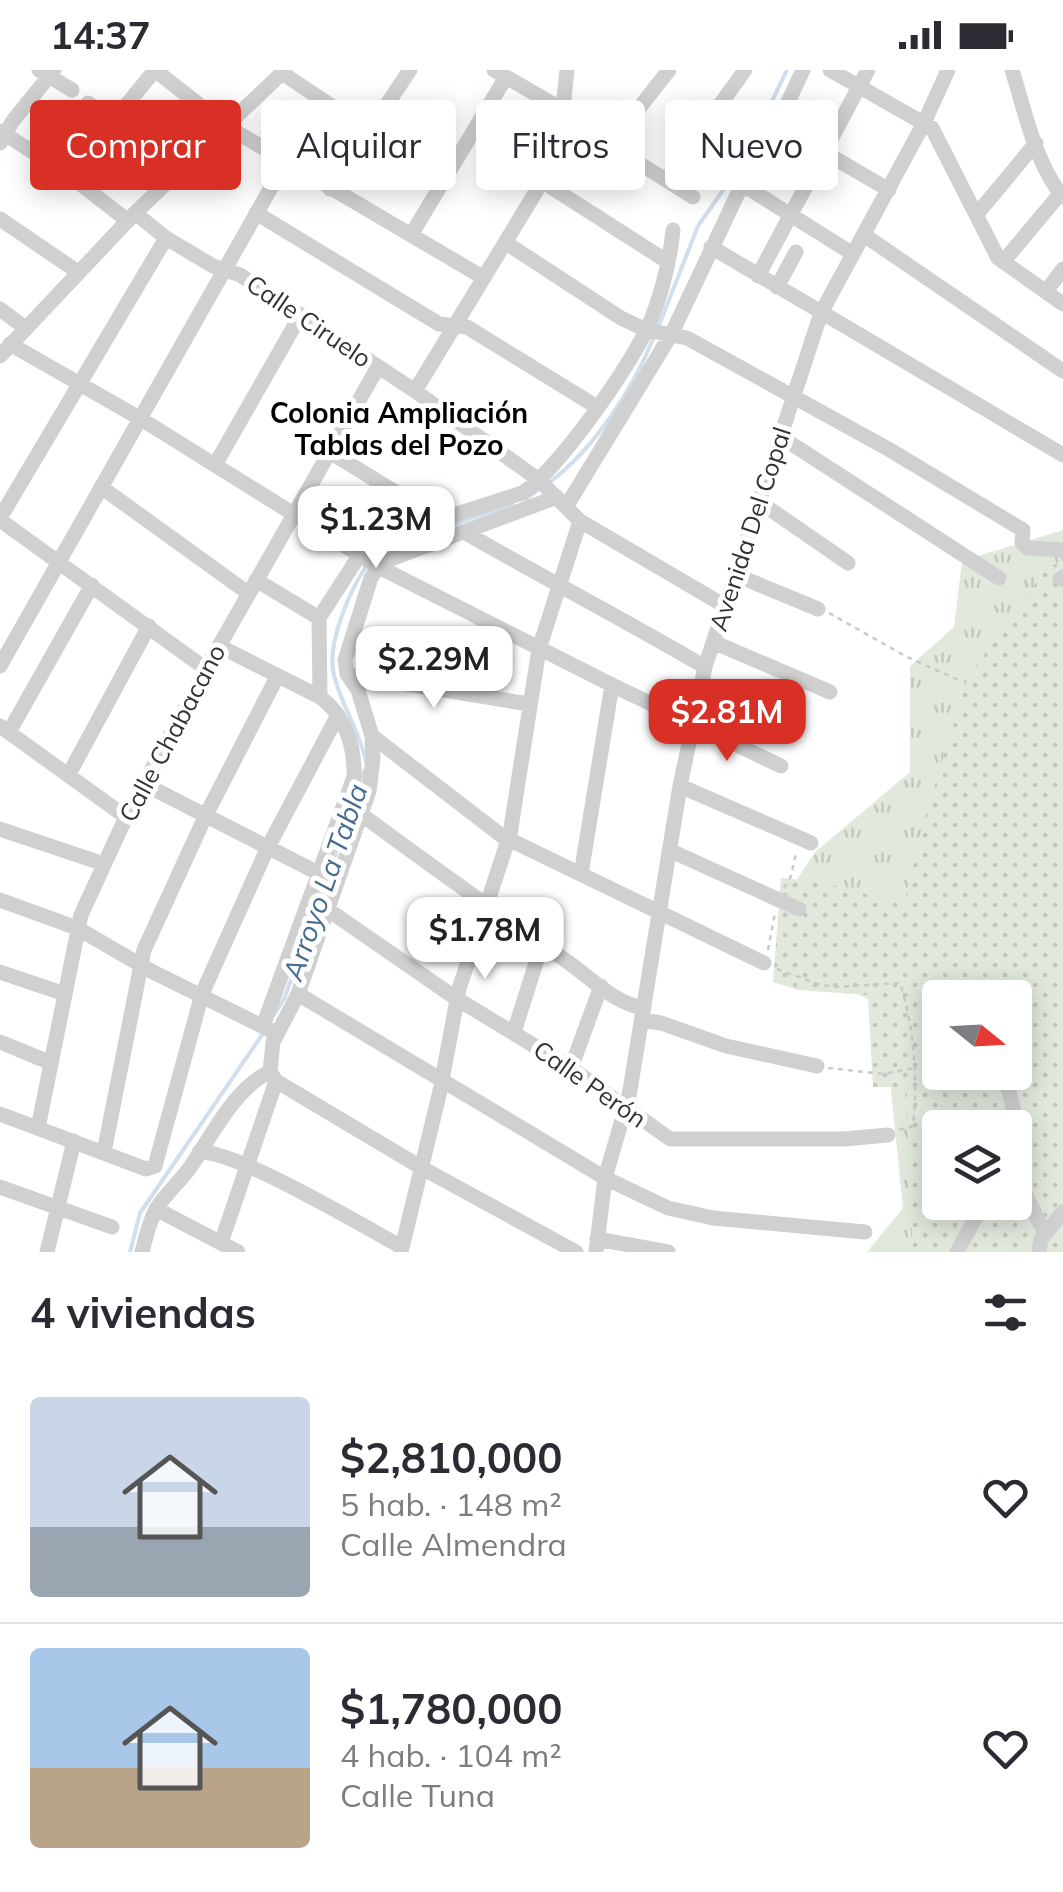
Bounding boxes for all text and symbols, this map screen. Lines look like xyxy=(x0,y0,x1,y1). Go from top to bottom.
text: 14:37 xyxy=(50,11,151,59)
chip: Comprar xyxy=(30,100,241,190)
chip: Alquilar xyxy=(261,100,456,190)
chip: Filtros xyxy=(476,100,645,190)
chip: Nuevo xyxy=(665,100,838,190)
street label: Calle Ciruelo xyxy=(241,267,378,374)
district label: Colonia Ampliación Tablas del Pozo xyxy=(270,395,528,462)
street label: Avenida Del Copal xyxy=(702,423,797,635)
pin: $1.23M xyxy=(295,486,457,571)
text: $1.23M xyxy=(320,498,432,538)
pin: $2.29M xyxy=(353,626,515,711)
text: $2.29M xyxy=(378,638,490,678)
street label: Calle Chabacano xyxy=(112,639,231,827)
pin: $2.81M xyxy=(646,679,808,764)
text: $2.81M xyxy=(671,691,783,731)
water label: Arroyo La Tabla xyxy=(274,779,375,986)
pin: $1.78M xyxy=(404,897,566,982)
text: $1.78M xyxy=(429,909,541,949)
north arrow xyxy=(922,980,1032,1090)
map controls xyxy=(922,980,1032,1220)
street label: Calle Perón xyxy=(528,1033,653,1134)
button: layers xyxy=(922,1110,1032,1220)
icon: filters xyxy=(978,1285,1033,1340)
text: 4 viviendas xyxy=(30,1286,256,1339)
text: $2,810,000 xyxy=(340,1431,562,1484)
icon: home xyxy=(110,1437,230,1557)
icon: heart xyxy=(978,1470,1033,1525)
text: 5 hab. · 148 m² xyxy=(340,1484,562,1524)
text: Calle Almendra xyxy=(340,1524,567,1564)
text: $1,780,000 xyxy=(340,1682,562,1735)
icon: home xyxy=(110,1688,230,1808)
icon: heart xyxy=(978,1721,1033,1776)
text: 4 hab. · 104 m² xyxy=(340,1735,562,1775)
text: Calle Tuna xyxy=(340,1775,495,1815)

